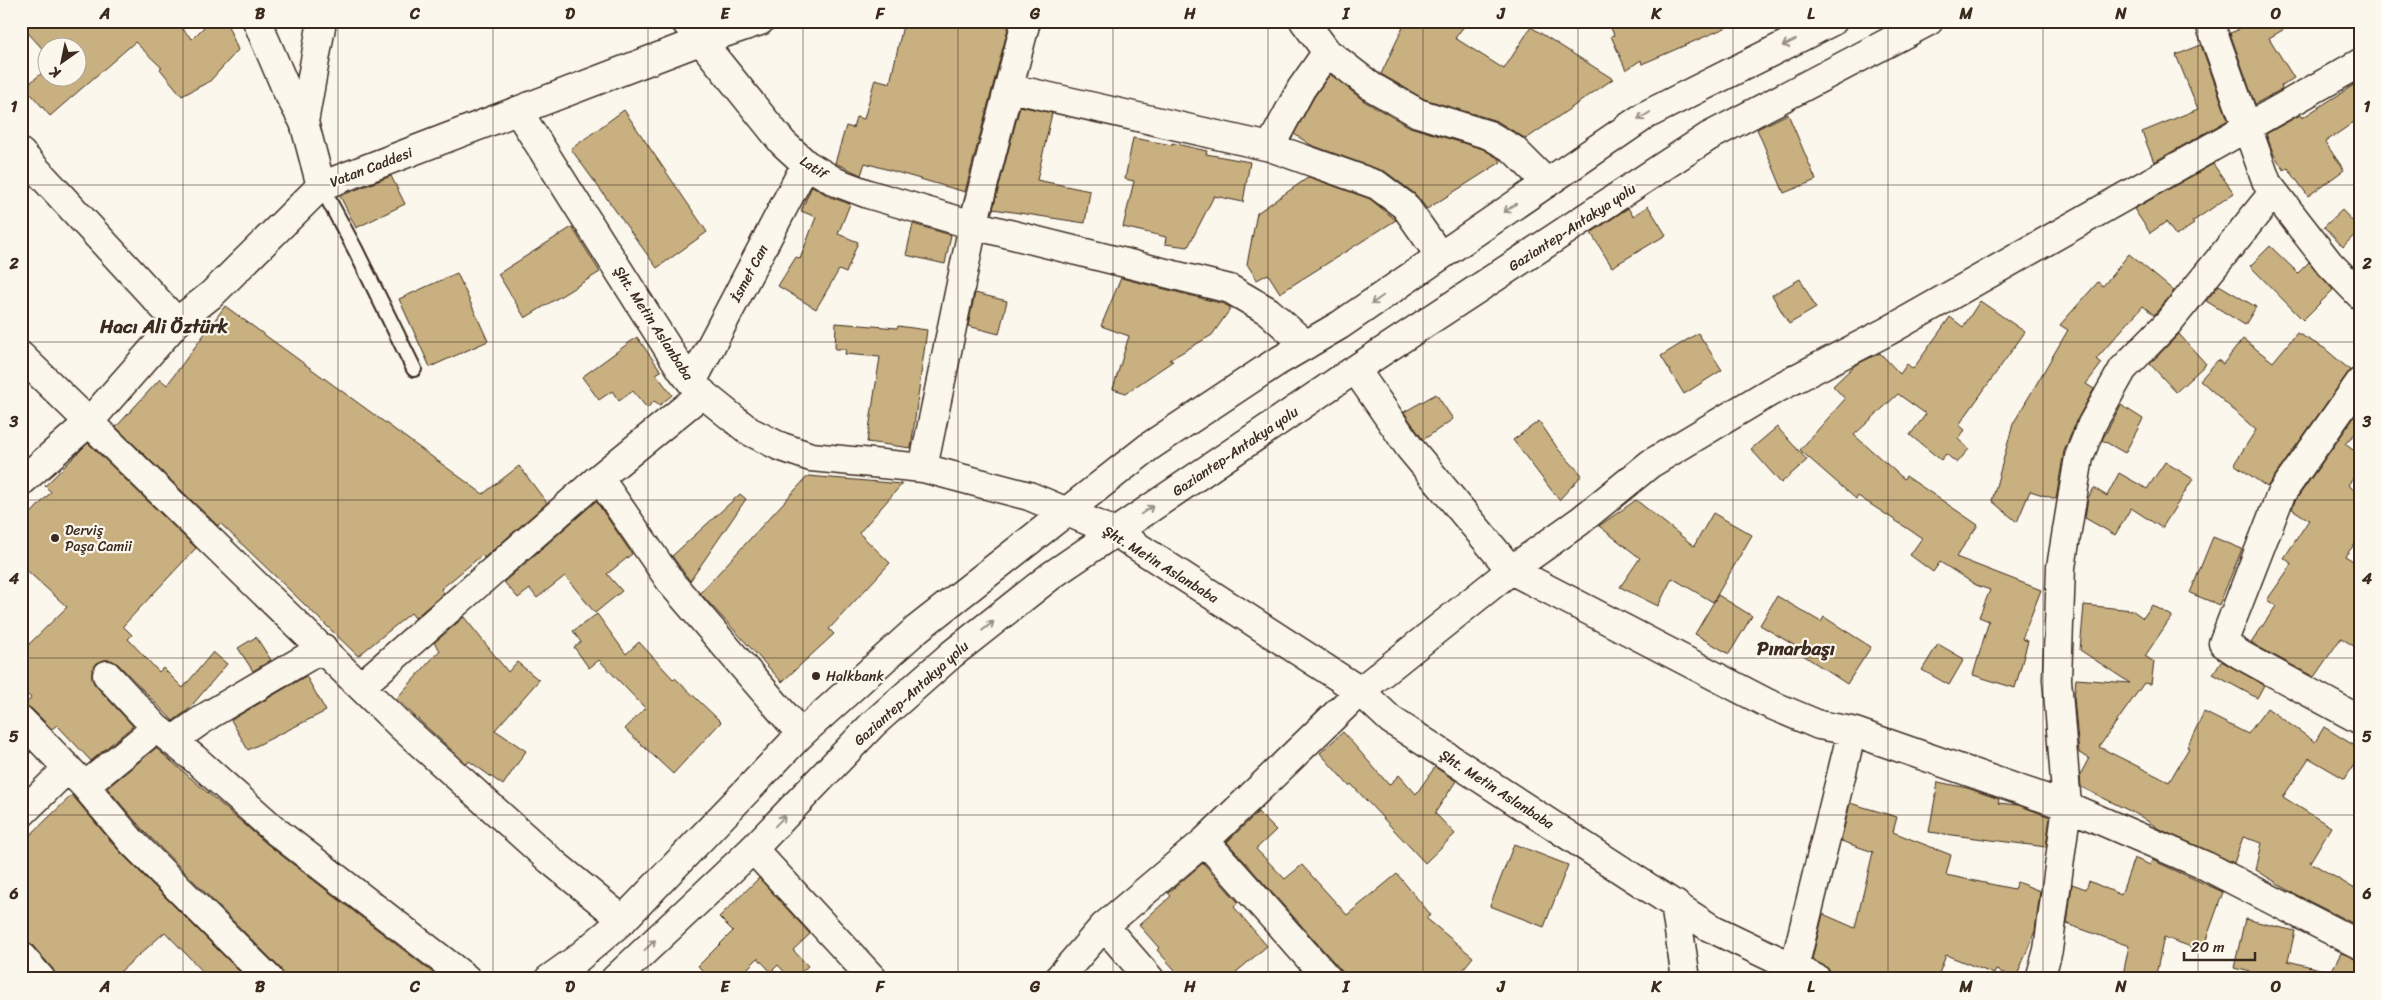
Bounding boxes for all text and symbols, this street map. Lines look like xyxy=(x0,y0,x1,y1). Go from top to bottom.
text: A xyxy=(99,0,110,28)
text: B xyxy=(255,0,266,28)
text: C xyxy=(409,0,421,28)
text: D xyxy=(565,0,575,28)
text: E xyxy=(721,0,731,28)
text: F xyxy=(875,0,886,28)
text: G xyxy=(1029,0,1041,28)
text: H xyxy=(1183,0,1196,28)
text: I xyxy=(1342,0,1351,28)
text: J xyxy=(1496,0,1506,28)
text: K xyxy=(1650,0,1662,28)
text: L xyxy=(1807,0,1815,28)
text: M xyxy=(1958,0,1973,28)
text: N xyxy=(2114,0,2127,28)
text: O xyxy=(2270,0,2282,28)
north arrow xyxy=(38,38,88,88)
one-way arrow xyxy=(1782,38,1797,48)
text: K xyxy=(44,59,66,86)
text: 1 xyxy=(11,92,18,121)
text: 1 xyxy=(2364,92,2371,121)
one-way arrow xyxy=(1638,112,1652,122)
street label: Vatan Caddesi xyxy=(326,140,417,195)
street label: Latif xyxy=(795,149,835,187)
street label: Gaziantep-Antakya yolu xyxy=(1503,176,1642,278)
one-way arrow xyxy=(1504,203,1518,213)
street label: İsmet Can xyxy=(723,239,775,308)
text: 2 xyxy=(8,249,19,278)
text: 2 xyxy=(2361,249,2372,278)
street label: Şht. Metin Aslanbaba xyxy=(607,261,701,387)
one-way arrow xyxy=(1370,295,1384,305)
district label: Hacı Ali Öztürk xyxy=(99,310,229,343)
street label: Gaziantep-Antakya yolu xyxy=(1167,399,1304,503)
text: 3 xyxy=(9,407,19,436)
text: 3 xyxy=(2362,407,2372,436)
one-way arrow xyxy=(1140,505,1154,515)
place label: Derviş Paşa Camii xyxy=(65,518,133,559)
street label: Şht. Metin Aslanbaba xyxy=(1098,519,1224,611)
marker: Derviş Paşa Camii xyxy=(49,532,61,544)
text: 4 xyxy=(8,564,19,593)
text: 4 xyxy=(2361,564,2372,593)
one-way arrow xyxy=(981,621,994,632)
district label: Pınarbaşı xyxy=(1757,632,1835,665)
street label: Gaziantep-Antakya yolu xyxy=(848,634,975,752)
place label: Halkbank xyxy=(826,664,884,689)
marker: Halkbank xyxy=(810,670,822,682)
text: 5 xyxy=(9,722,19,751)
text: 5 xyxy=(2362,722,2372,751)
street label: Şht. Metin Aslanbaba xyxy=(1434,743,1560,837)
one-way arrow xyxy=(774,814,786,827)
text: 6 xyxy=(8,879,19,908)
text: 6 xyxy=(2361,879,2372,908)
scale bar xyxy=(2184,930,2255,962)
text: 20 m xyxy=(2191,934,2225,960)
one-way arrow xyxy=(644,939,656,951)
text: A xyxy=(99,972,110,1000)
text: B xyxy=(255,972,266,1000)
text: C xyxy=(409,972,421,1000)
text: D xyxy=(565,972,575,1000)
text: E xyxy=(721,972,731,1000)
text: F xyxy=(875,972,886,1000)
text: G xyxy=(1029,972,1041,1000)
text: H xyxy=(1183,972,1196,1000)
text: I xyxy=(1342,972,1351,1000)
text: J xyxy=(1496,972,1506,1000)
text: K xyxy=(1650,972,1662,1000)
text: L xyxy=(1807,972,1815,1000)
text: M xyxy=(1958,972,1973,1000)
text: N xyxy=(2114,972,2127,1000)
text: O xyxy=(2270,972,2282,1000)

